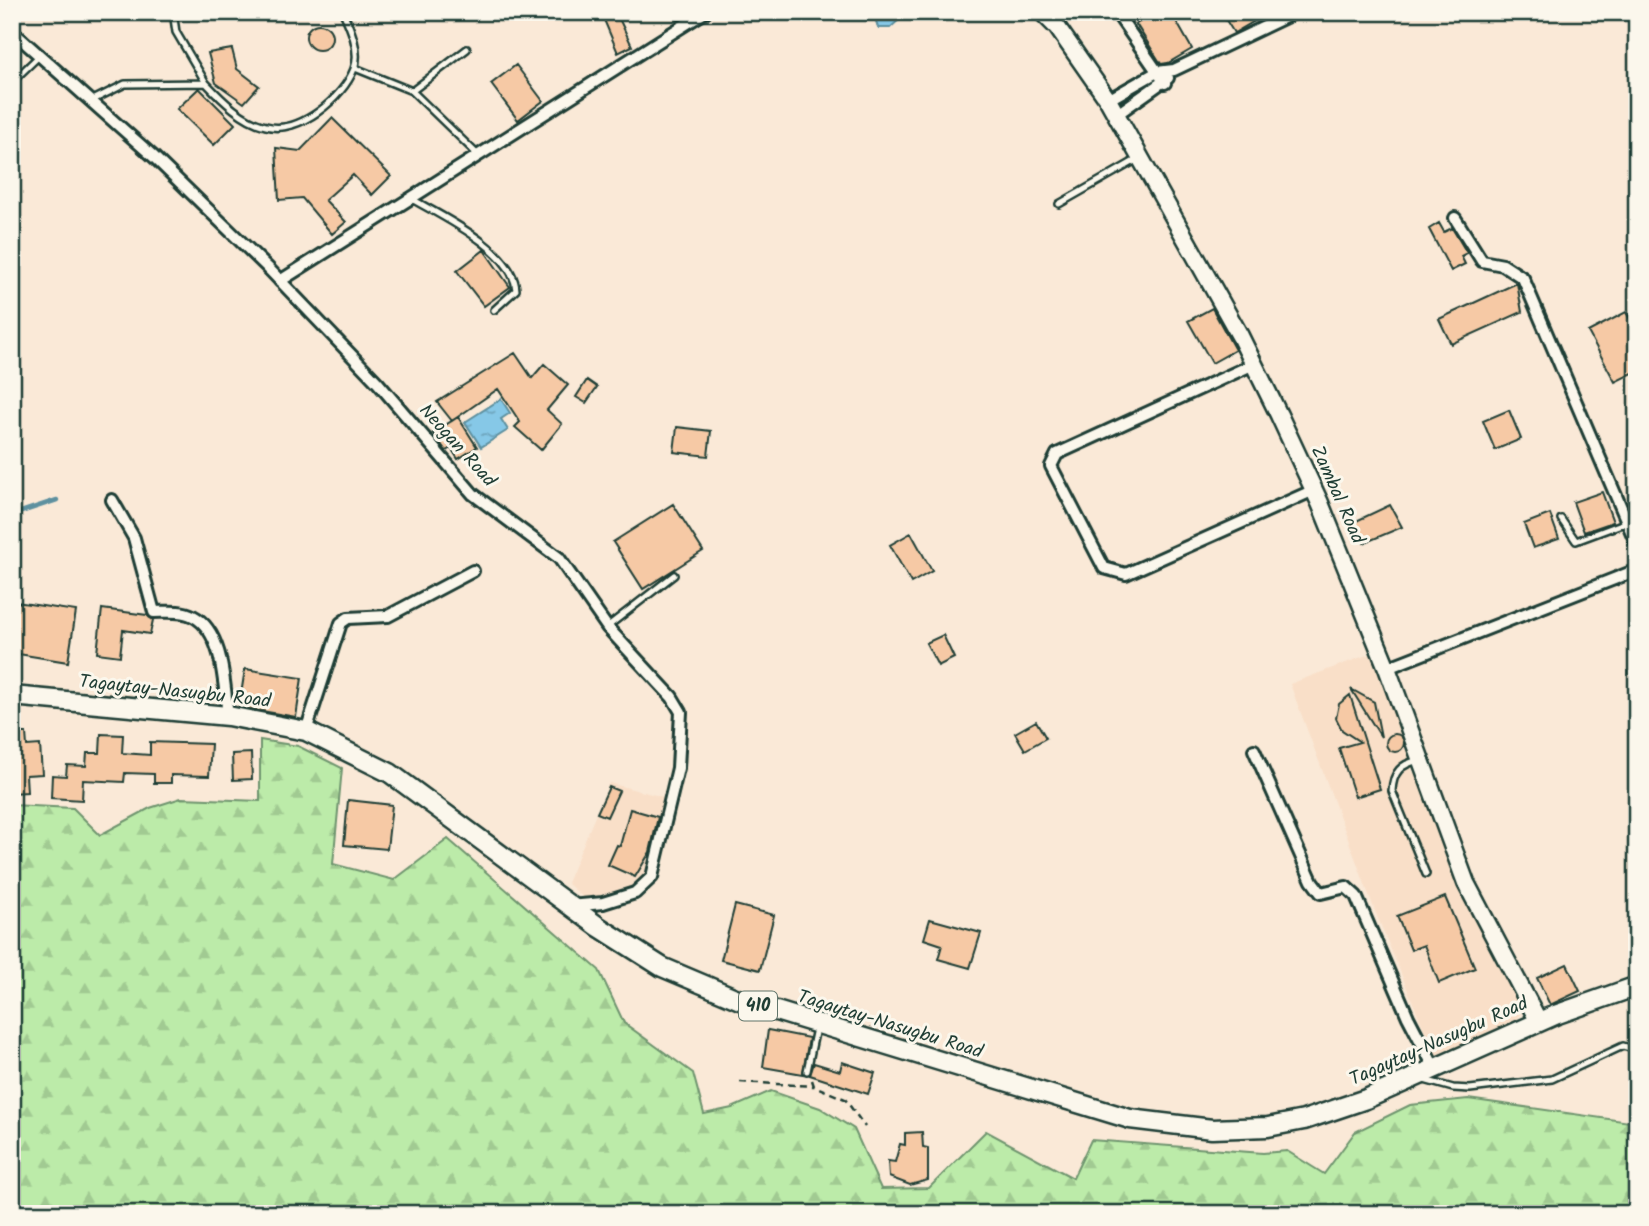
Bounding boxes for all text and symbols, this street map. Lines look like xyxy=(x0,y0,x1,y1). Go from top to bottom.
street label: Neogan Road xyxy=(411,397,503,495)
street label: Zambal Road xyxy=(1302,441,1372,550)
street label: Tagaytay-Nasugbu Road xyxy=(78,667,273,717)
street label: Tagaytay-Nasugbu Road xyxy=(793,982,987,1068)
street label: Tagaytay-Nasugbu Road xyxy=(1345,989,1534,1095)
road number: 410 xyxy=(739,992,777,1021)

